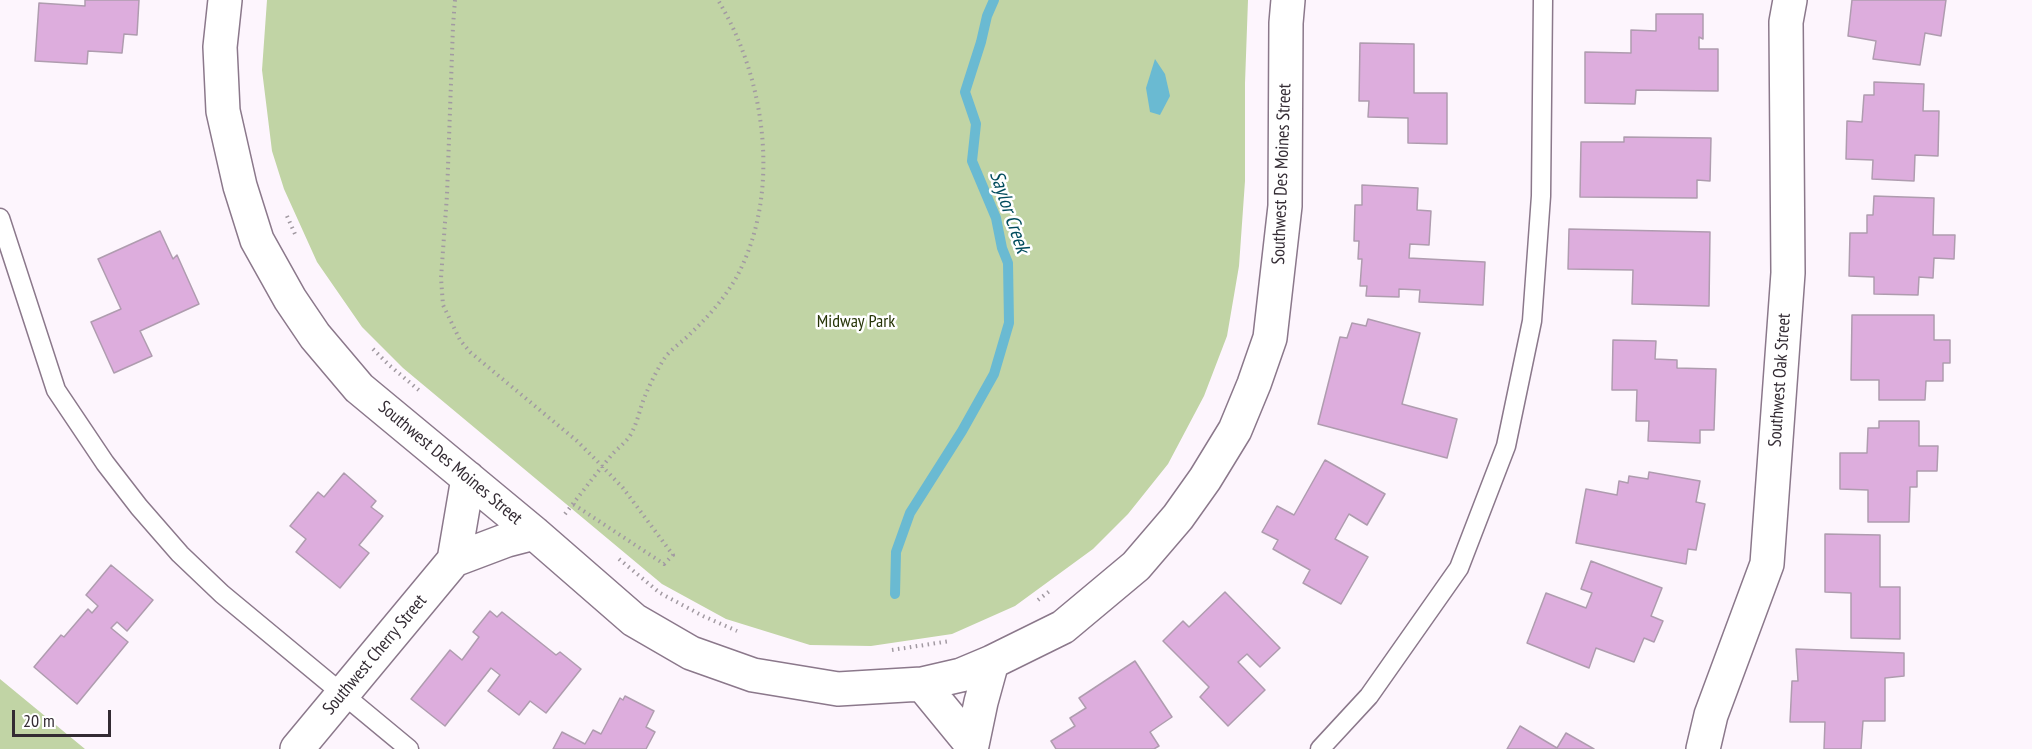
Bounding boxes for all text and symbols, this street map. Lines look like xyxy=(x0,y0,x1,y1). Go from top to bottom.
street label: Southwest Des Moines Street xyxy=(1268,83,1296,265)
water label: Saylor Creek xyxy=(984,168,1034,256)
park label: Midway Park xyxy=(817,311,895,333)
street label: Southwest Oak Street xyxy=(1765,312,1795,448)
street label: Southwest Des Moines Street xyxy=(374,396,526,530)
street label: Southwest Cherry Street xyxy=(318,591,432,719)
scale bar xyxy=(15,698,114,736)
text: 20 m xyxy=(23,709,55,732)

